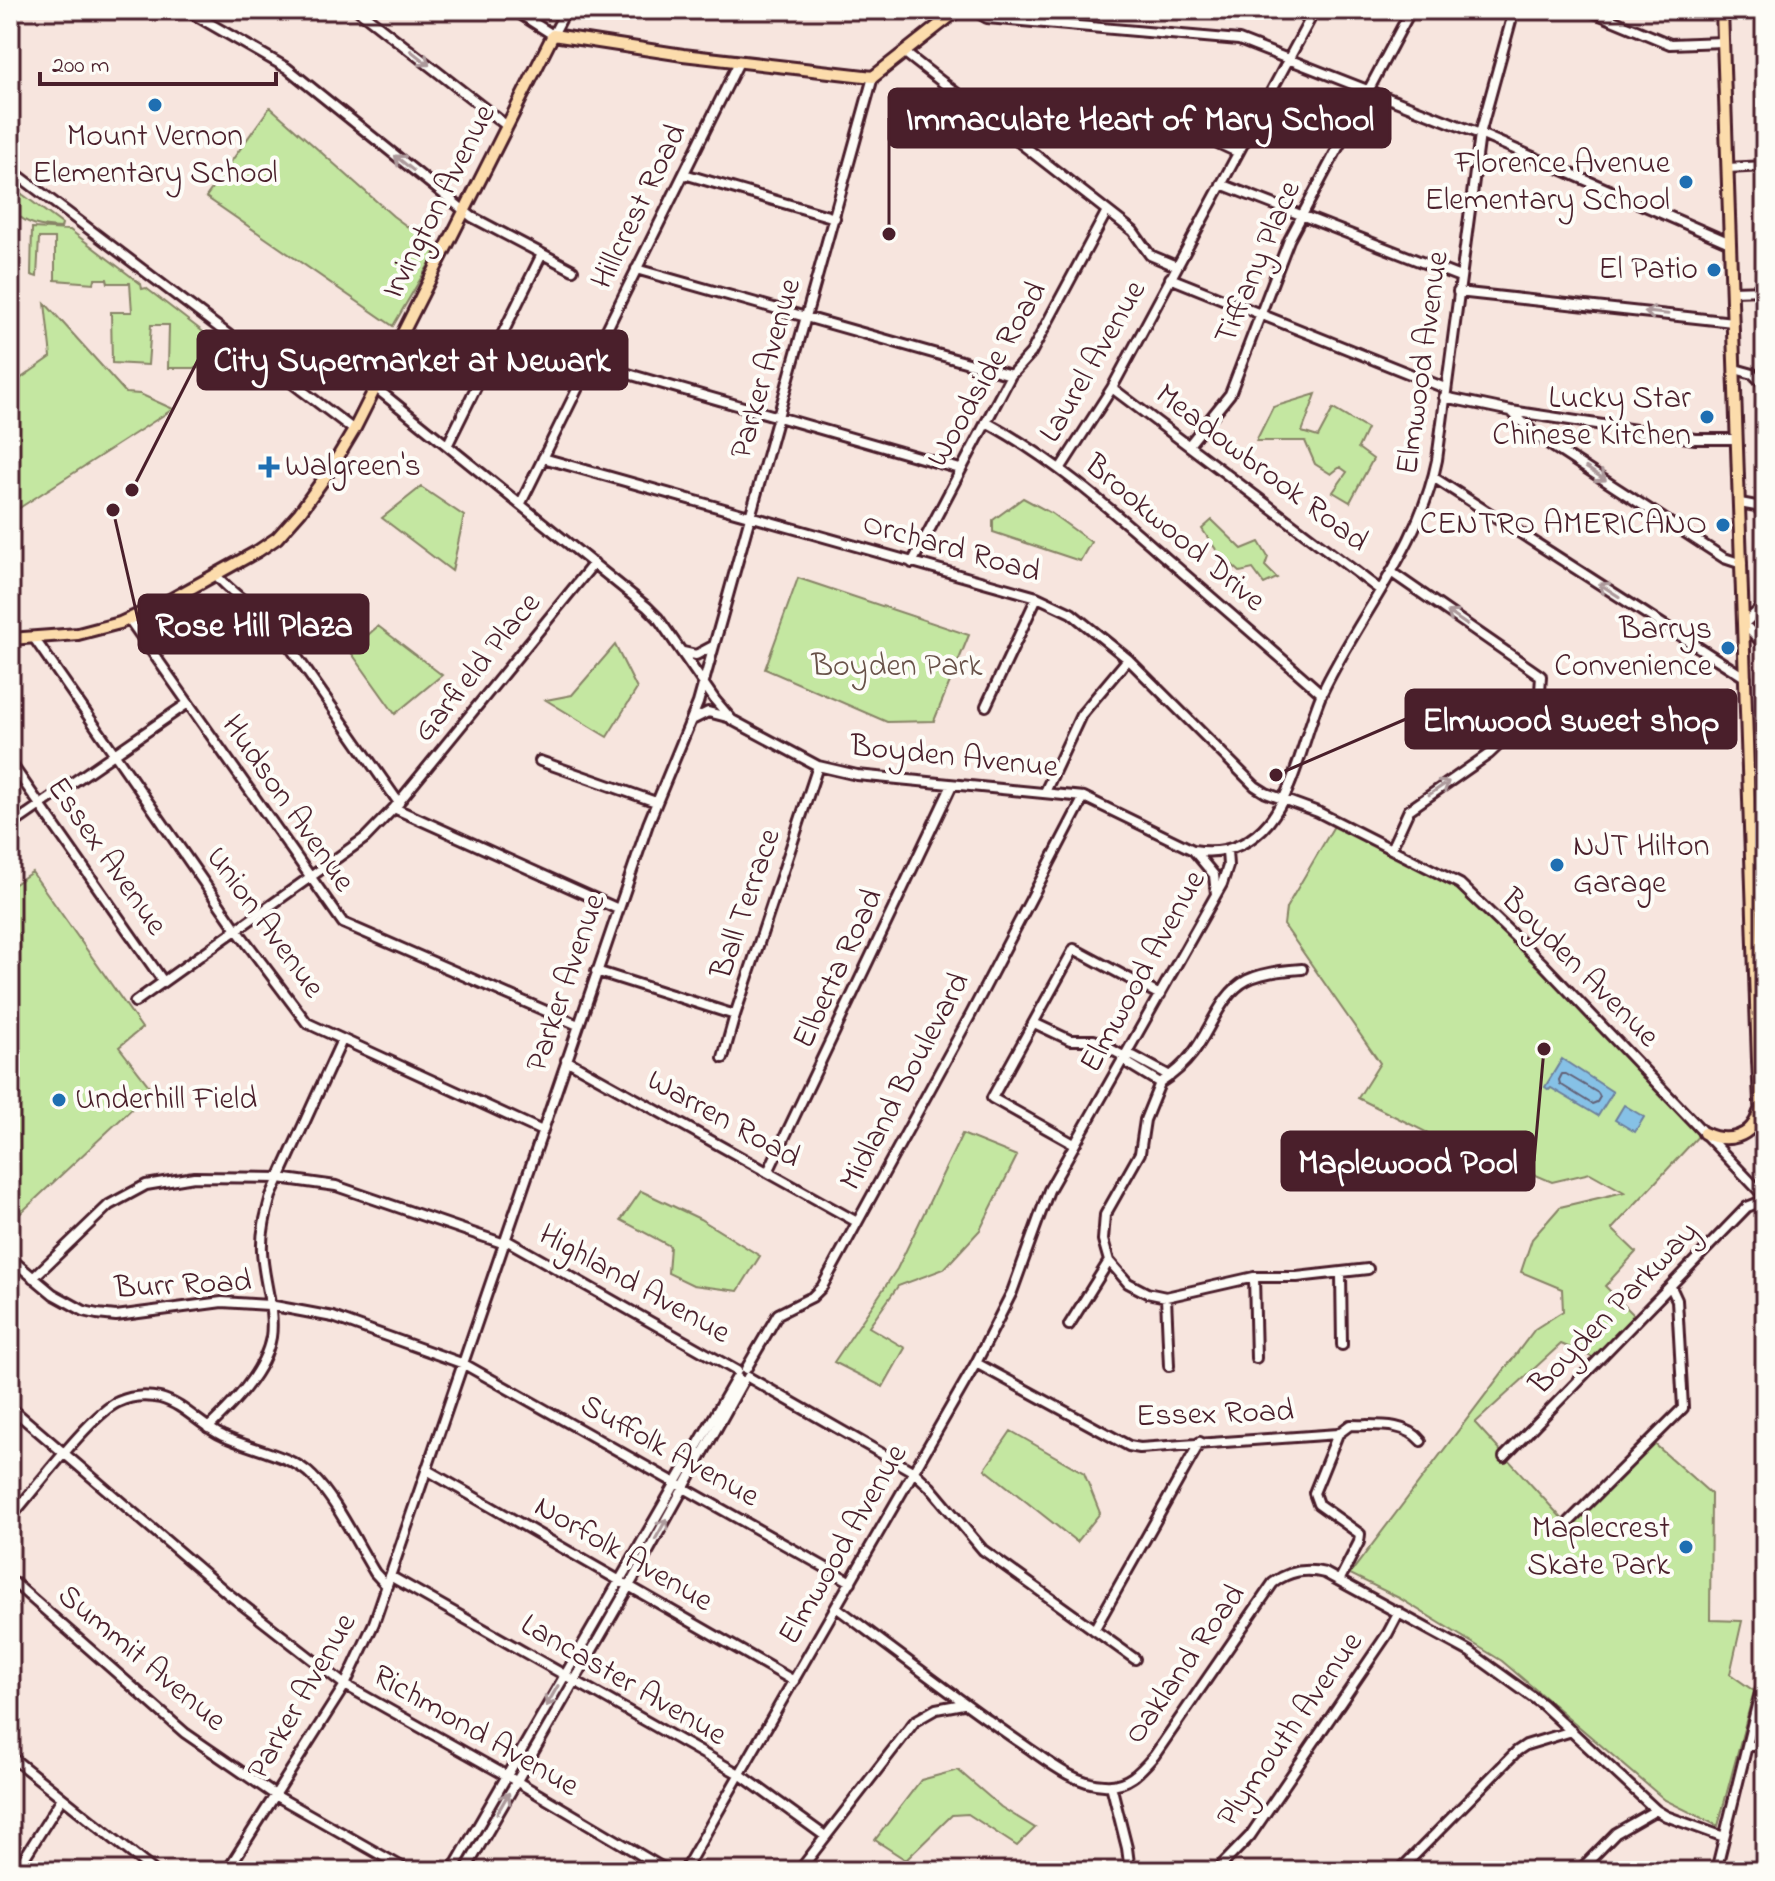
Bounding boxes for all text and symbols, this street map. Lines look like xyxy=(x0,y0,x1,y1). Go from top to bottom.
scale bar xyxy=(40,36,276,86)
text: 200 m xyxy=(52,49,109,84)
one-way arrow xyxy=(409,49,430,66)
callout: Immaculate Heart of Mary School xyxy=(889,89,1390,147)
marker: Mount Vernon Elementary School xyxy=(146,96,164,114)
street label: Irvington Avenue xyxy=(371,96,509,307)
text: Immaculate Heart of Mary School xyxy=(906,97,1374,148)
place label: Mount Vernon Elementary School xyxy=(32,114,278,198)
street label: Hillcrest Road xyxy=(580,117,700,297)
place label: Florence Avenue Elementary School xyxy=(1425,141,1671,225)
one-way arrow xyxy=(394,154,415,172)
street label: Tiffany Place xyxy=(1203,173,1315,352)
marker: Florence Avenue Elementary School xyxy=(1677,173,1695,191)
place label: El Patio xyxy=(1598,247,1698,294)
street label: Elmwood Avenue xyxy=(1385,248,1463,478)
marker: El Patio xyxy=(1705,261,1723,279)
street label: Laurel Avenue xyxy=(1028,271,1160,452)
street label: Parker Avenue xyxy=(719,273,815,465)
street label: Woodside Road xyxy=(916,273,1060,477)
one-way arrow xyxy=(1643,306,1669,321)
callout: City Supermarket at Newark xyxy=(198,331,627,389)
text: City Supermarket at Newark xyxy=(214,338,612,389)
street label: Meadowbrook Road xyxy=(1144,373,1378,565)
place label: Lucky Star Chinese Kitchen xyxy=(1492,376,1691,460)
marker: Lucky Star Chinese Kitchen xyxy=(1698,408,1716,426)
street label: Brookwood Drive xyxy=(1072,443,1276,625)
place label: Walgreen's xyxy=(285,444,421,491)
marker: Walgreen's xyxy=(260,458,278,476)
one-way arrow xyxy=(1584,466,1606,483)
street label: Orchard Road xyxy=(856,501,1046,597)
place label: CENTRO AMERICANO xyxy=(1419,502,1707,549)
marker: CENTRO AMERICANO xyxy=(1714,516,1732,534)
street label: Garfield Place xyxy=(403,582,554,753)
one-way arrow xyxy=(1599,582,1621,599)
callout: Rose Hill Plaza xyxy=(139,595,368,653)
text: Rose Hill Plaza xyxy=(155,603,353,653)
place label: Barrys Convenience xyxy=(1554,607,1713,691)
one-way arrow xyxy=(1447,610,1469,626)
marker: Barrys Convenience xyxy=(1719,639,1737,657)
park label: Boyden Park xyxy=(811,644,983,691)
callout: Elmwood sweet shop xyxy=(1406,690,1736,748)
text: Elmwood sweet shop xyxy=(1422,698,1720,748)
street label: Hudson Avenue xyxy=(208,706,366,903)
street label: Boyden Avenue xyxy=(847,724,1061,792)
street label: Essex Avenue xyxy=(34,768,178,947)
one-way arrow xyxy=(1428,780,1450,796)
street label: Ball Terrace xyxy=(699,822,795,986)
place label: NJT Hilton Garage xyxy=(1573,824,1709,908)
street label: Union Avenue xyxy=(193,837,336,1009)
marker: NJT Hilton Garage xyxy=(1548,856,1566,874)
street label: Elmwood Avenue xyxy=(1069,862,1219,1082)
street label: Boyden Avenue xyxy=(1488,878,1670,1060)
street label: Elberta Road xyxy=(781,881,897,1057)
street label: Parker Avenue xyxy=(515,887,620,1078)
street label: Midland Boulevard xyxy=(829,964,983,1200)
street label: Warren Road xyxy=(637,1058,809,1182)
place label: Underhill Field xyxy=(75,1077,257,1124)
marker: Underhill Field xyxy=(50,1091,68,1109)
callout: Maplewood Pool xyxy=(1282,1132,1534,1190)
text: Maplewood Pool xyxy=(1298,1140,1518,1190)
street label: Boyden Parkway xyxy=(1519,1211,1711,1408)
street label: Highland Avenue xyxy=(530,1213,739,1357)
street label: Burr Road xyxy=(112,1259,253,1313)
street label: Suffolk Avenue xyxy=(571,1383,768,1521)
street label: Essex Road xyxy=(1135,1389,1295,1441)
street label: Elmwood Avenue xyxy=(767,1435,921,1654)
street label: Norfolk Avenue xyxy=(525,1485,722,1626)
place label: Maplecrest Skate Park xyxy=(1527,1506,1671,1590)
one-way arrow xyxy=(654,1518,669,1542)
marker: Maplecrest Skate Park xyxy=(1677,1538,1695,1556)
street label: Summit Avenue xyxy=(46,1574,237,1744)
street label: Oakland Road xyxy=(1113,1575,1259,1755)
street label: Lancaster Avenue xyxy=(511,1603,736,1760)
street label: Parker Avenue xyxy=(236,1604,370,1789)
street label: Plymouth Avenue xyxy=(1206,1622,1376,1837)
street label: Richmond Avenue xyxy=(363,1654,588,1811)
one-way arrow xyxy=(544,1684,560,1707)
one-way arrow xyxy=(495,1792,511,1815)

